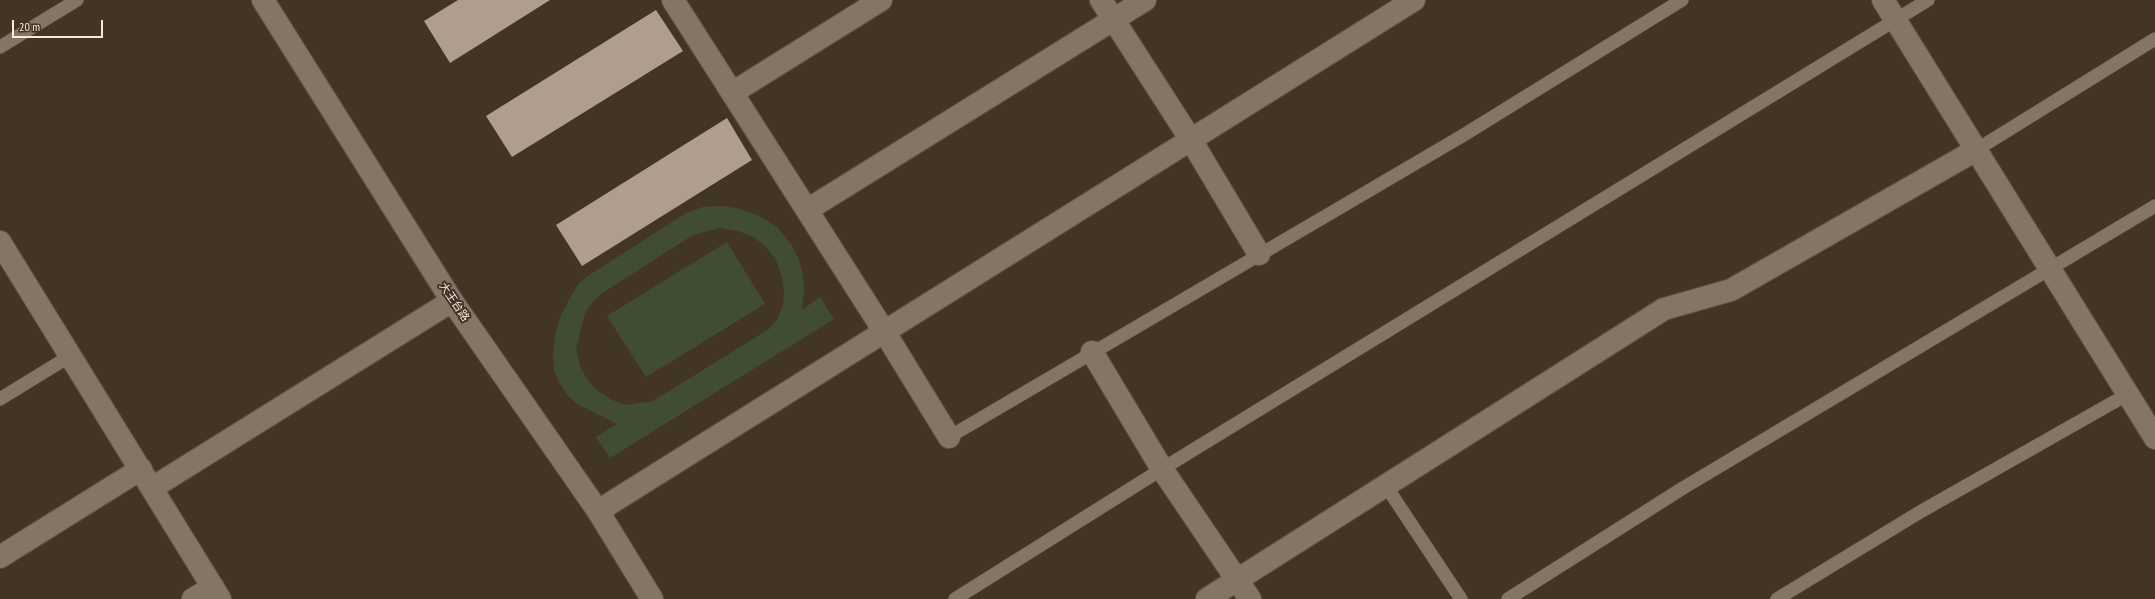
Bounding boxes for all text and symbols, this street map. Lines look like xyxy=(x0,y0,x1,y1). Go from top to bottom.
scale bar xyxy=(14,12,105,38)
text: 20 m xyxy=(19,19,40,34)
street label: 大王台路 xyxy=(436,280,472,324)

